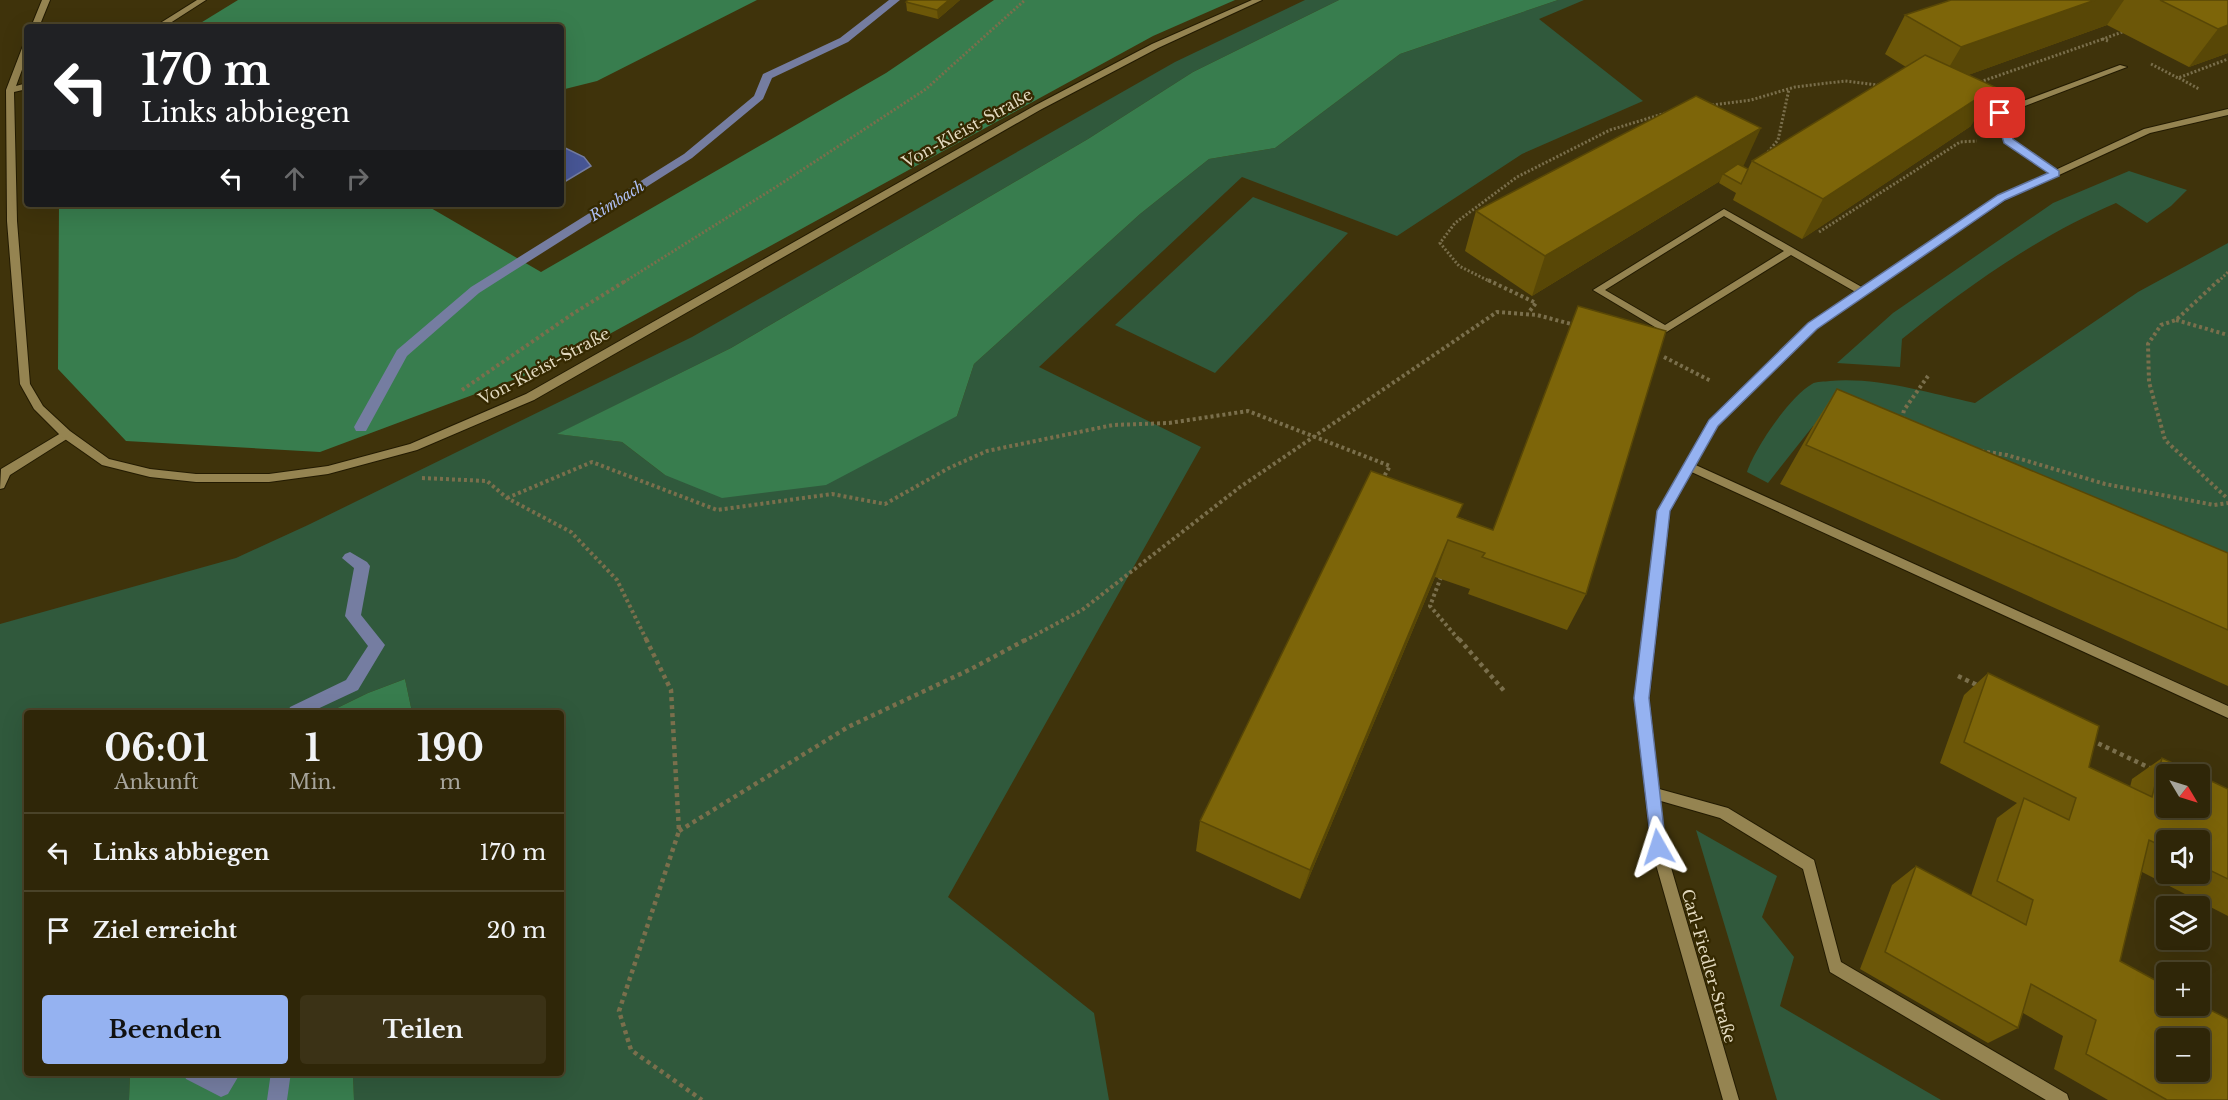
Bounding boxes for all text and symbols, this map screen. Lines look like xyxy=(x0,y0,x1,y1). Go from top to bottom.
text: 170 m xyxy=(141,44,270,96)
icon: left xyxy=(42,48,120,126)
street label: Von-Kleist-Straße xyxy=(898,84,1036,173)
pin xyxy=(1974,87,2025,138)
text: Links abbiegen xyxy=(141,96,350,129)
icon: arrive xyxy=(1983,96,2016,129)
icon: left xyxy=(215,162,248,195)
icon: ahead xyxy=(278,162,311,195)
icon: right xyxy=(341,162,374,195)
water label: Rimbach xyxy=(585,176,648,225)
street label: Von-Kleist-Straße xyxy=(474,323,613,410)
text: 06:01 xyxy=(104,726,209,771)
text: 1 xyxy=(305,726,321,771)
text: 190 xyxy=(417,726,484,771)
north arrow xyxy=(2156,764,2210,818)
map controls xyxy=(2156,764,2210,1082)
text: Ankunft xyxy=(114,770,199,794)
text: Min. xyxy=(289,770,337,794)
text: m xyxy=(440,770,461,794)
position arrow xyxy=(1626,815,1690,879)
button: sound xyxy=(2156,830,2210,884)
icon: left xyxy=(42,836,75,869)
text: Links abbiegen xyxy=(93,839,270,866)
text: 170 m xyxy=(480,839,546,866)
street label: Carl-Fiedler-Straße xyxy=(1677,887,1741,1045)
button: layers xyxy=(2156,896,2210,950)
icon: arrive xyxy=(42,914,75,947)
text: Ziel erreicht xyxy=(93,917,237,944)
text: 20 m xyxy=(487,917,546,944)
button: + xyxy=(2156,962,2210,1016)
button: Beenden xyxy=(42,995,288,1064)
button: Teilen xyxy=(300,995,546,1064)
button: − xyxy=(2156,1028,2210,1082)

